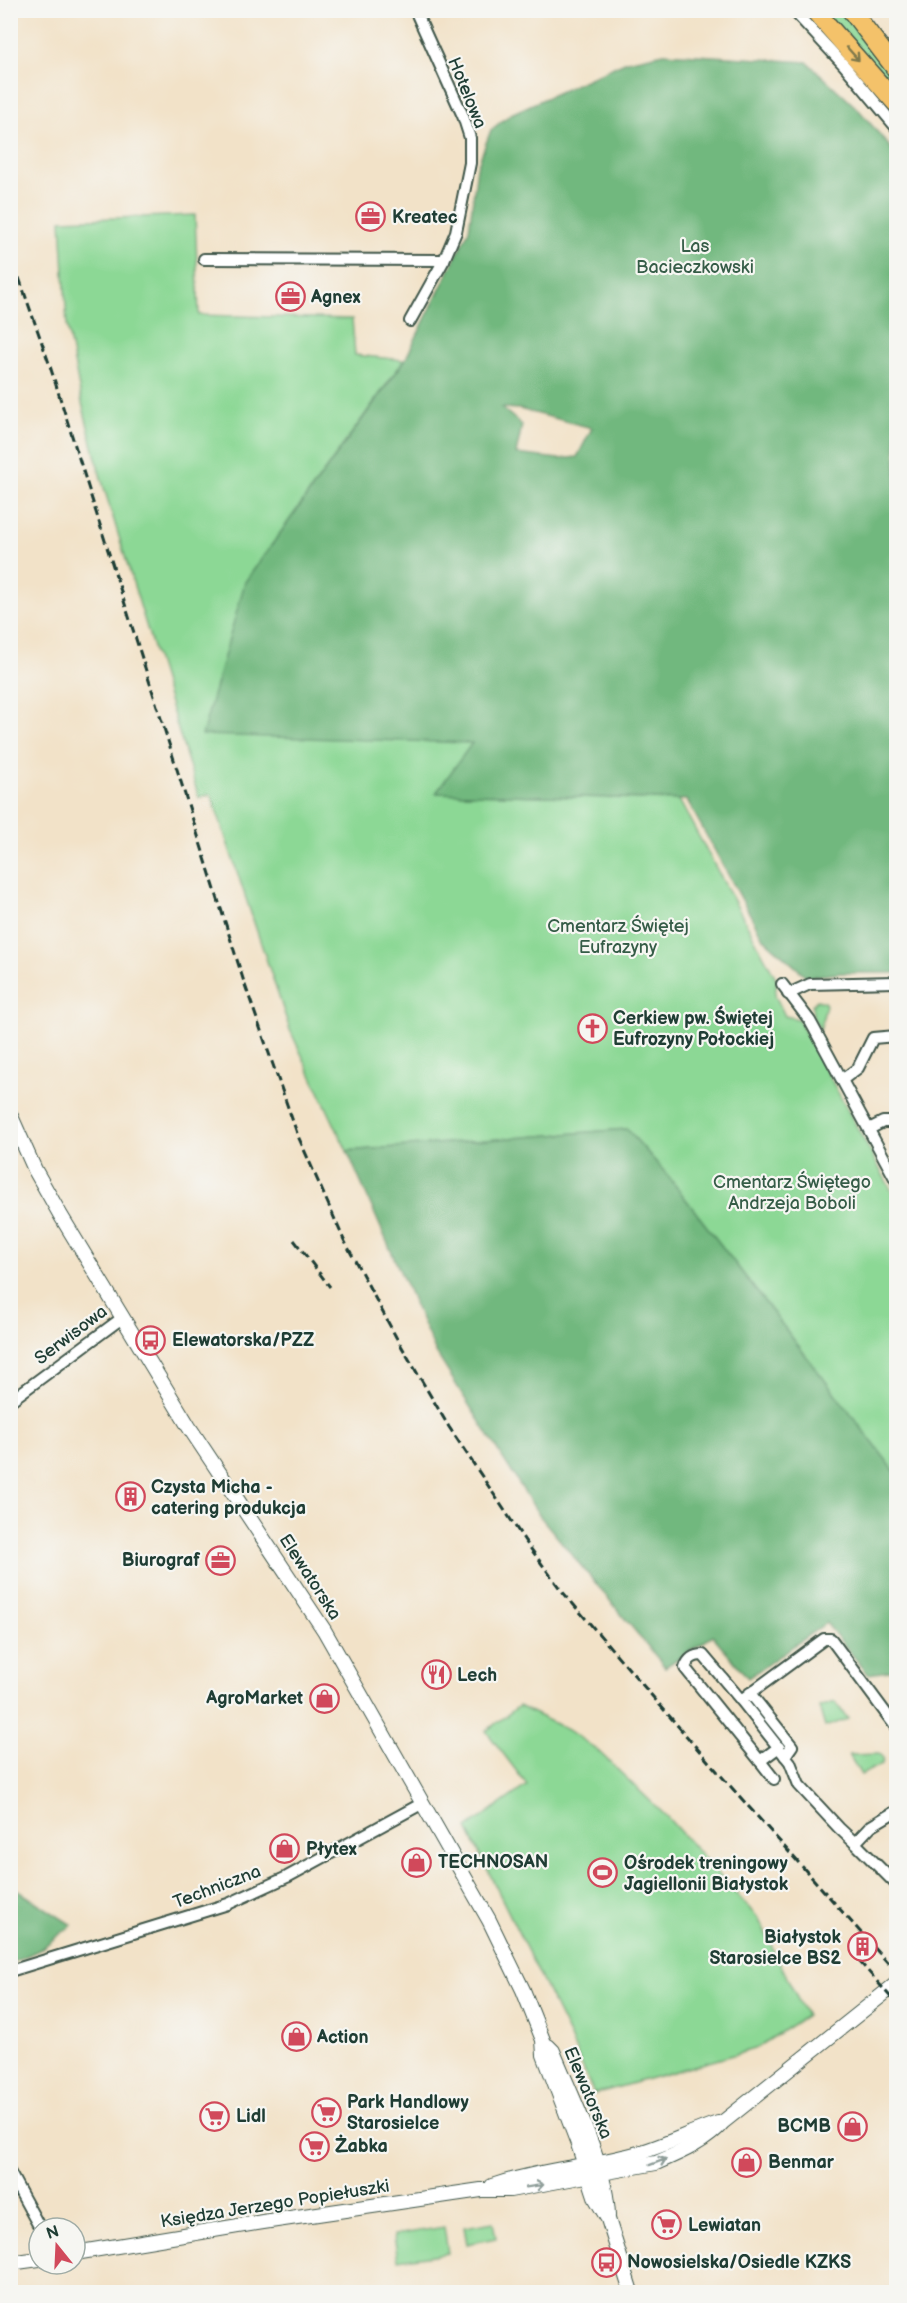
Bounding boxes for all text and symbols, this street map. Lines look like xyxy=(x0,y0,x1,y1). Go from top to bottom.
one-way arrow xyxy=(846,46,860,61)
street label: Hotelowa xyxy=(443,54,491,132)
office icon: Kreatec xyxy=(355,201,387,233)
place label: Kreatec xyxy=(392,207,458,228)
park label: Las Bacieczkowski xyxy=(636,236,754,278)
office icon: Agnex xyxy=(274,281,306,313)
place label: Agnex xyxy=(310,287,360,308)
park label: Cmentarz Świętej Eufrazyny xyxy=(547,914,689,958)
place label: Cerkiew pw. Świętej Eufrozyny Połockiej xyxy=(613,1005,774,1050)
church icon: Cerkiew pw. Świętej Eufrozyny Połockiej xyxy=(576,1012,608,1044)
park label: Cmentarz Świętego Andrzeja Boboli xyxy=(713,1170,871,1214)
street label: Serwisowa xyxy=(31,1301,111,1369)
bus stop icon: Elewatorska/PZZ xyxy=(135,1324,167,1356)
place label: Elewatorska/PZZ xyxy=(172,1330,314,1351)
place label: Czysta Micha - catering produkcja xyxy=(151,1477,306,1519)
building icon: Czysta Micha - catering produkcja xyxy=(114,1481,146,1513)
street label: Elewatorska xyxy=(275,1530,345,1624)
office icon: Biurograf xyxy=(205,1544,237,1576)
place label: Biurograf xyxy=(122,1550,200,1571)
restaurant icon: Lech xyxy=(420,1659,452,1691)
place label: Lech xyxy=(457,1665,497,1686)
shop icon: AgroMarket xyxy=(308,1682,340,1714)
place label: AgroMarket xyxy=(205,1688,303,1709)
shop icon: Płytex xyxy=(269,1833,301,1865)
place label: Płytex xyxy=(306,1839,357,1860)
shop icon: TECHNOSAN xyxy=(401,1846,433,1878)
place label: TECHNOSAN xyxy=(438,1852,548,1873)
place label: Ośrodek treningowy Jagiellonii Białystok xyxy=(624,1853,789,1895)
sports icon: Ośrodek treningowy Jagiellonii Białystok xyxy=(587,1857,619,1889)
street label: Techniczna xyxy=(170,1861,264,1913)
place label: Białystok Starosielce BS2 xyxy=(709,1927,842,1969)
building icon: Białystok Starosielce BS2 xyxy=(846,1931,878,1963)
shop icon: Action xyxy=(280,2021,312,2053)
place label: Action xyxy=(316,2027,369,2048)
street label: Elewatorska xyxy=(559,2044,617,2142)
place label: Park Handlowy Starosielce xyxy=(347,2092,469,2134)
supermarket icon: Park Handlowy Starosielce xyxy=(310,2096,342,2128)
supermarket icon: Lidl xyxy=(199,2100,231,2132)
place label: Lidl xyxy=(236,2106,266,2127)
shop icon: BCMB xyxy=(836,2110,868,2142)
place label: BCMB xyxy=(777,2116,831,2137)
supermarket icon: Żabka xyxy=(298,2130,330,2162)
place label: Żabka xyxy=(335,2134,388,2157)
shop icon: Benmar xyxy=(731,2146,763,2178)
place label: Benmar xyxy=(768,2152,835,2173)
one-way arrow xyxy=(648,2155,666,2166)
street label: Księdza Jerzego Popiełuszki xyxy=(159,2176,391,2232)
one-way arrow xyxy=(525,2180,545,2191)
supermarket icon: Lewiatan xyxy=(651,2209,683,2241)
place label: Lewiatan xyxy=(688,2215,761,2236)
north arrow xyxy=(27,2216,87,2276)
text: N xyxy=(44,2222,61,2244)
bus stop icon: Nowosielska/Osiedle KZKS xyxy=(590,2246,622,2278)
place label: Nowosielska/Osiedle KZKS xyxy=(627,2252,851,2273)

